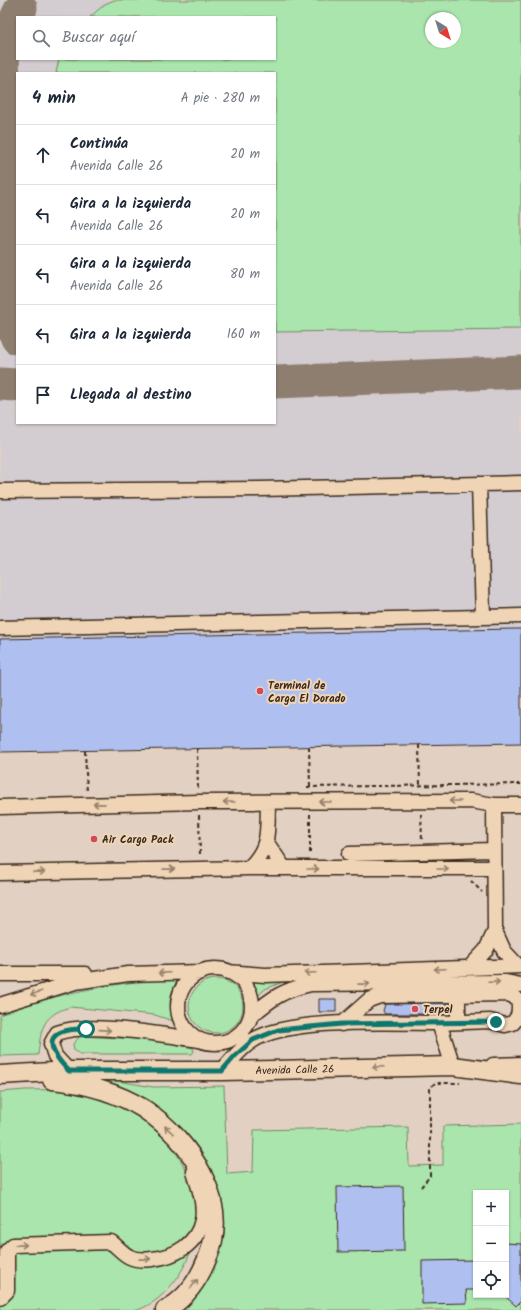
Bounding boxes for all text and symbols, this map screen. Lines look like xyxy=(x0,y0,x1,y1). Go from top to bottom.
north arrow xyxy=(425,12,461,48)
search box xyxy=(16,16,276,60)
text: Buscar aquí xyxy=(62,26,135,50)
icon: search xyxy=(30,27,52,49)
text: 4 min xyxy=(32,85,76,112)
text: A pie · 280 m xyxy=(181,88,260,109)
text: Continúa xyxy=(70,132,128,156)
icon: ahead xyxy=(32,144,54,166)
text: 20 m xyxy=(230,144,260,165)
text: Avenida Calle 26 xyxy=(70,156,163,177)
text: Gira a la izquierda xyxy=(70,192,191,216)
icon: left xyxy=(32,204,54,226)
text: 20 m xyxy=(230,204,260,225)
text: Avenida Calle 26 xyxy=(70,216,163,237)
text: Gira a la izquierda xyxy=(70,252,191,276)
icon: left xyxy=(32,264,54,286)
text: 80 m xyxy=(230,264,260,285)
text: Avenida Calle 26 xyxy=(70,276,163,297)
text: Gira a la izquierda xyxy=(70,323,191,347)
icon: left xyxy=(32,324,54,346)
text: 160 m xyxy=(227,324,260,345)
text: Llegada al destino xyxy=(70,383,192,407)
icon: arrive xyxy=(32,384,54,406)
place label: Terminal de Carga El Dorado xyxy=(268,677,346,708)
marker: Terminal de Carga El Dorado xyxy=(255,686,265,696)
one-way arrow xyxy=(449,797,462,805)
one-way arrow xyxy=(223,798,236,806)
one-way arrow xyxy=(319,798,332,805)
one-way arrow xyxy=(93,800,106,808)
place label: Air Cargo Pack xyxy=(102,831,174,849)
marker: Air Cargo Pack xyxy=(89,834,99,844)
one-way arrow xyxy=(162,865,175,873)
one-way arrow xyxy=(306,865,319,873)
one-way arrow xyxy=(436,865,449,873)
one-way arrow xyxy=(32,868,45,875)
one-way arrow xyxy=(434,965,447,972)
one-way arrow xyxy=(158,969,171,977)
one-way arrow xyxy=(304,970,317,977)
one-way arrow xyxy=(487,978,500,986)
one-way arrow xyxy=(357,980,370,988)
one-way arrow xyxy=(29,990,42,997)
place label: Terpel xyxy=(423,1001,453,1019)
marker: Terpel xyxy=(410,1004,420,1014)
route end xyxy=(487,1013,505,1031)
route start xyxy=(77,1020,95,1038)
one-way arrow xyxy=(98,1026,111,1033)
street label: Avenida Calle 26 xyxy=(255,1061,335,1080)
one-way arrow xyxy=(372,1064,385,1071)
one-way arrow xyxy=(164,1126,174,1135)
map controls xyxy=(473,1190,509,1298)
button: + xyxy=(473,1190,509,1226)
button: − xyxy=(473,1226,509,1262)
one-way arrow xyxy=(14,1241,27,1249)
one-way arrow xyxy=(138,1255,151,1263)
button: locate xyxy=(473,1262,509,1298)
one-way arrow xyxy=(189,1278,198,1289)

